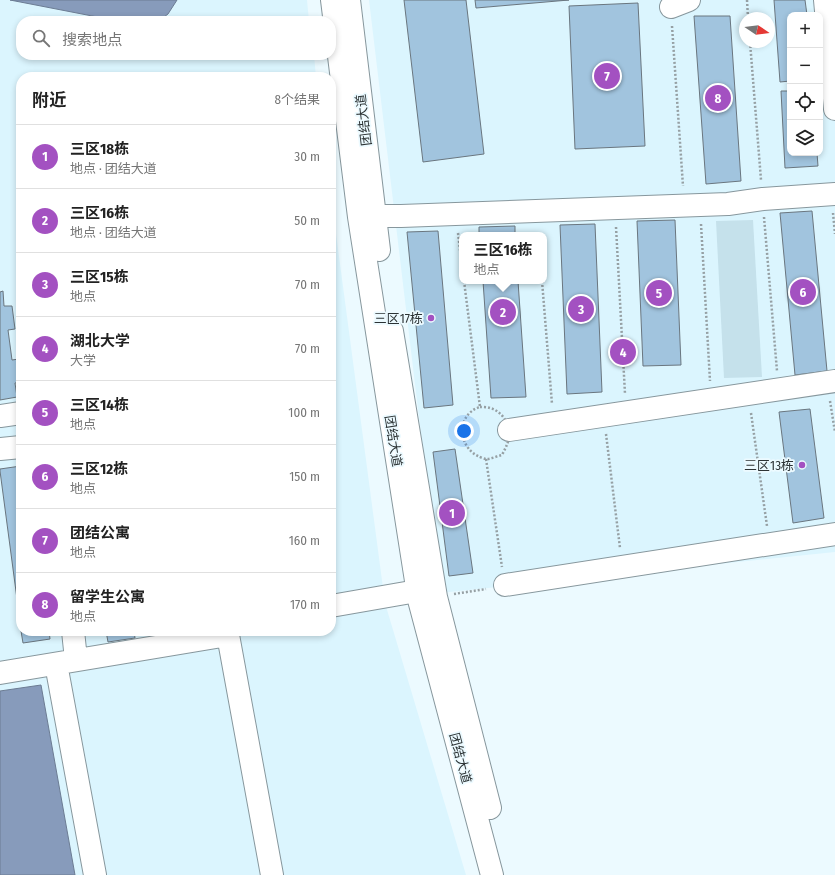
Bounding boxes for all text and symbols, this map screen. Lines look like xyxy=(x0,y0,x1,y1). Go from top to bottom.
north arrow xyxy=(739,12,775,48)
map controls xyxy=(787,12,823,156)
button: + xyxy=(787,12,823,48)
search box xyxy=(16,16,336,60)
icon: search xyxy=(30,27,52,49)
text: 搜索地点 xyxy=(62,31,122,49)
button: − xyxy=(787,48,823,84)
pin: 7 xyxy=(594,61,620,91)
pin: 8 xyxy=(705,83,731,113)
button: locate xyxy=(787,84,823,120)
text: 附近 xyxy=(32,90,66,111)
text: 8个结果 xyxy=(274,92,320,107)
street label: 团结大道 xyxy=(353,93,374,147)
button: layers xyxy=(787,120,823,156)
text: 三区18栋 xyxy=(70,140,129,158)
text: 1 xyxy=(42,149,48,164)
text: 30 m xyxy=(294,149,320,164)
text: 地点 · 团结大道 xyxy=(70,161,157,176)
text: 三区16栋 xyxy=(70,204,129,222)
text: 2 xyxy=(42,213,48,228)
text: 50 m xyxy=(294,213,320,228)
text: 地点 · 团结大道 xyxy=(70,225,157,240)
popup xyxy=(459,232,547,284)
text: 三区16栋 xyxy=(473,241,533,259)
text: 地点 xyxy=(473,262,499,277)
text: 三区15栋 xyxy=(70,268,129,286)
text: 3 xyxy=(42,277,48,292)
text: 70 m xyxy=(295,277,320,292)
pin: 6 xyxy=(790,277,816,307)
pin: 5 xyxy=(646,278,672,308)
text: 地点 xyxy=(70,289,96,304)
pin: 3 xyxy=(568,294,594,324)
pin: 2 xyxy=(490,297,516,327)
place label: 三区17栋 xyxy=(374,311,423,326)
marker: 三区17栋 xyxy=(426,313,436,323)
text: 湖北大学 xyxy=(70,332,130,350)
pin: 4 xyxy=(610,337,636,367)
text: 4 xyxy=(42,341,48,356)
text: 70 m xyxy=(295,341,320,356)
text: 大学 xyxy=(70,353,96,368)
text: 三区14栋 xyxy=(70,396,129,414)
text: 5 xyxy=(42,405,48,420)
text: 100 m xyxy=(288,405,320,420)
street label: 团结大道 xyxy=(382,414,405,468)
text: 地点 xyxy=(70,417,96,432)
your location xyxy=(454,421,474,441)
place label: 三区13栋 xyxy=(744,458,794,473)
text: 三区12栋 xyxy=(70,460,128,478)
marker: 三区13栋 xyxy=(797,460,807,470)
text: 6 xyxy=(42,469,48,484)
text: 150 m xyxy=(289,469,320,484)
text: 地点 xyxy=(70,481,96,496)
pin: 1 xyxy=(439,498,465,528)
text: 团结公寓 xyxy=(70,524,130,542)
text: 7 xyxy=(42,533,48,548)
text: 160 m xyxy=(289,533,320,548)
text: 地点 xyxy=(70,545,96,560)
text: 留学生公寓 xyxy=(70,588,145,606)
text: 8 xyxy=(42,597,48,612)
text: 170 m xyxy=(290,597,320,612)
text: 地点 xyxy=(70,609,96,624)
street label: 团结大道 xyxy=(447,731,474,785)

